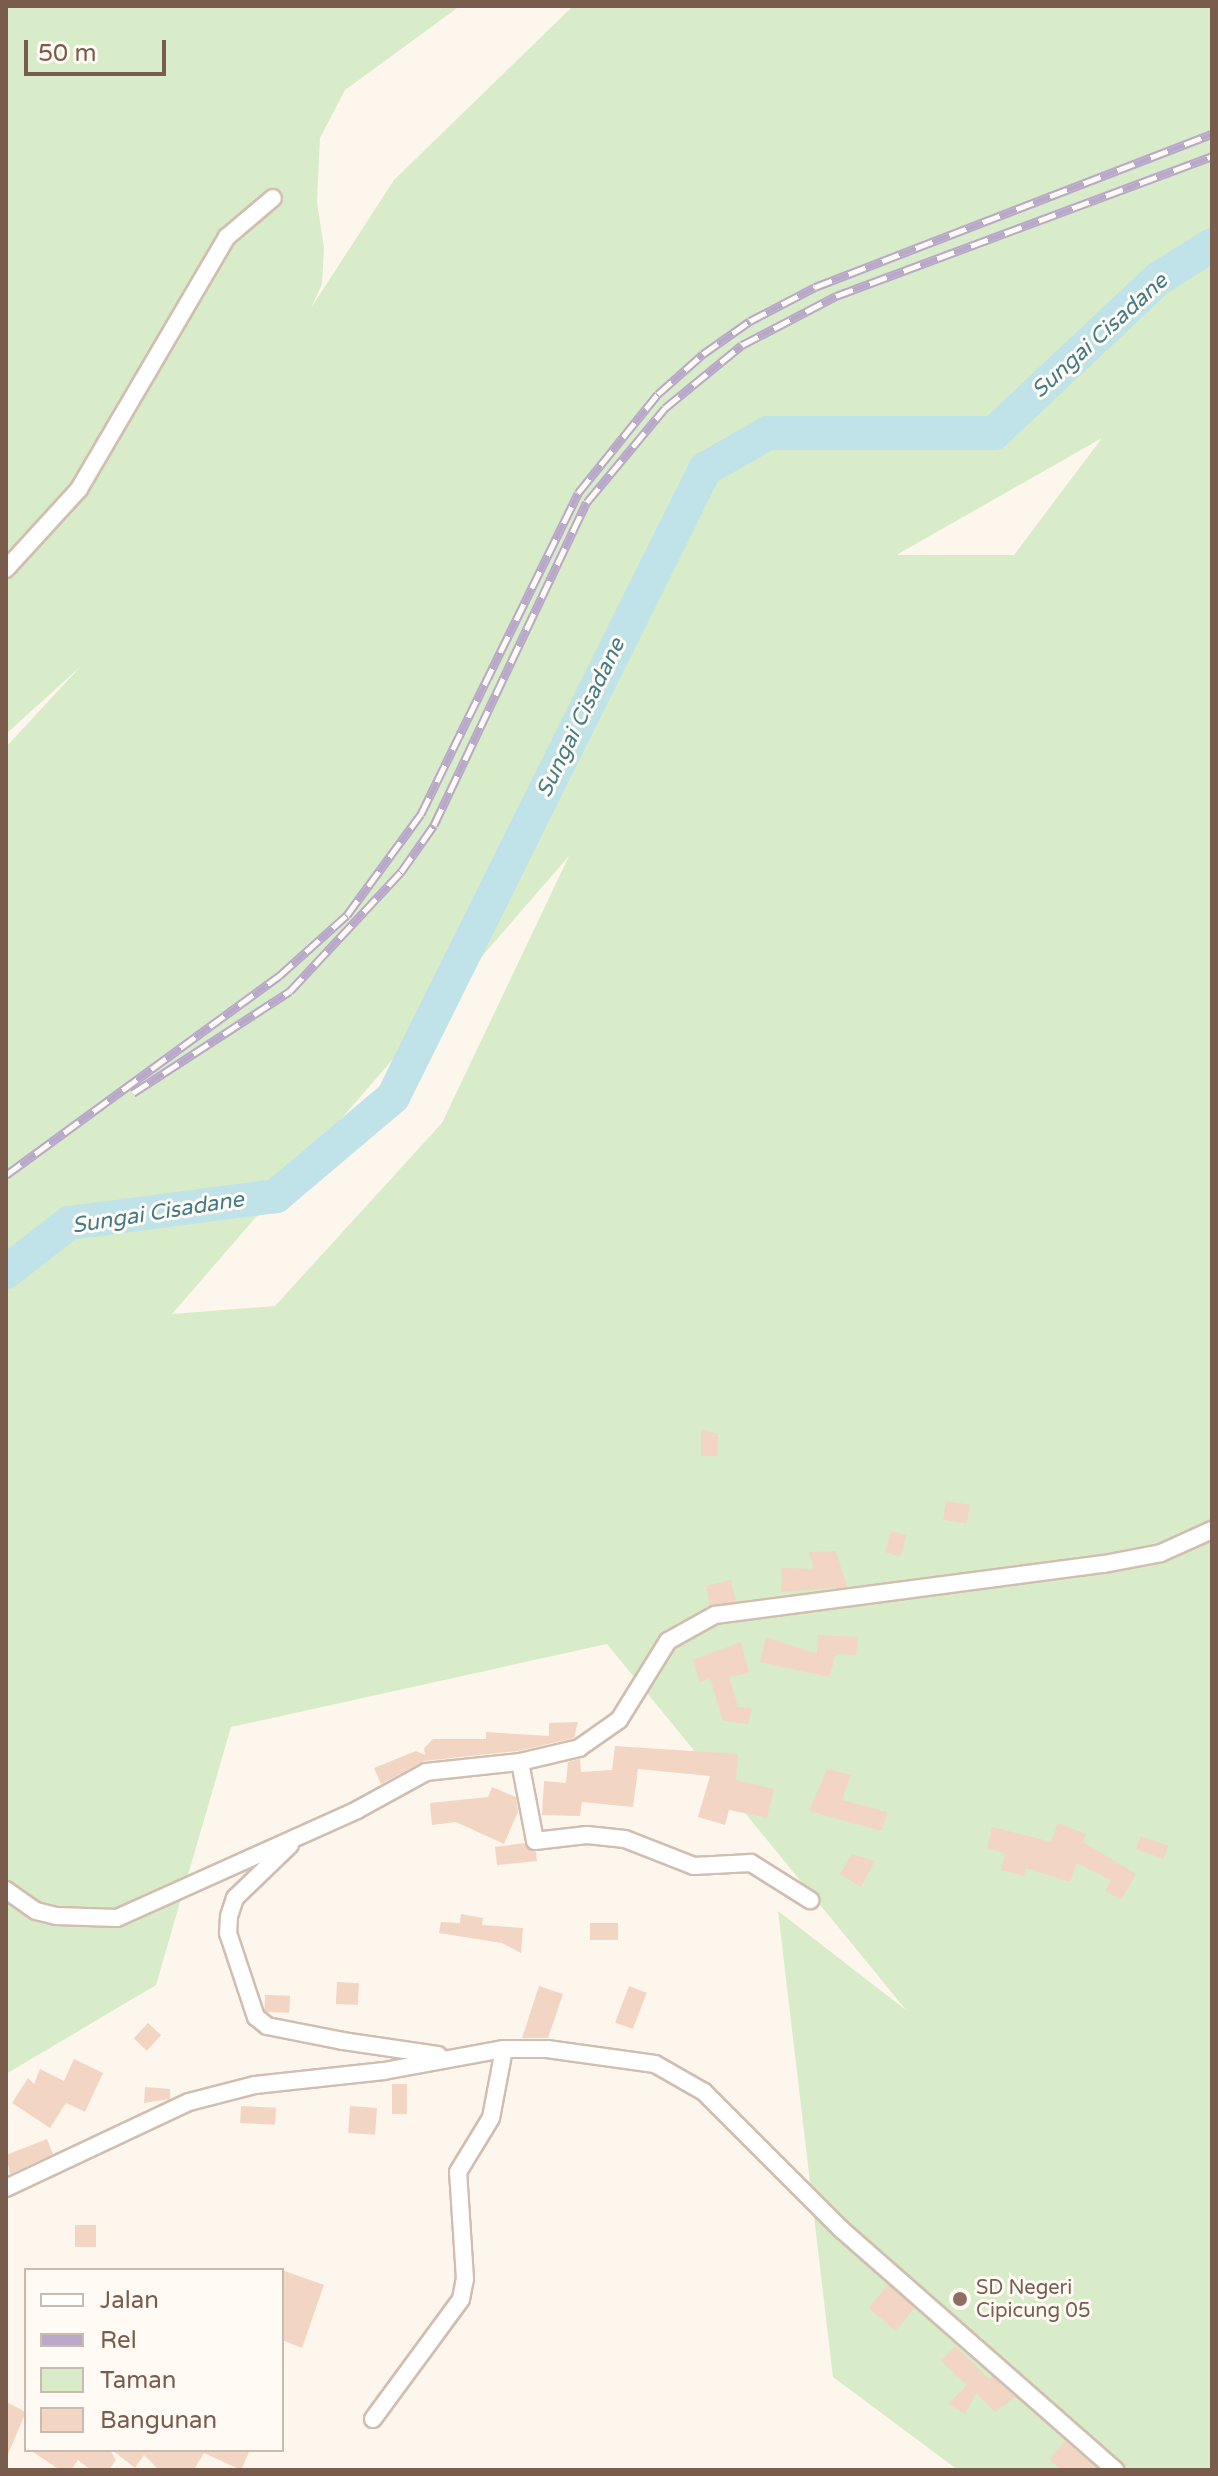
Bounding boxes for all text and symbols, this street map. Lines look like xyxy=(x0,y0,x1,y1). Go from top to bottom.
scale bar xyxy=(28,24,170,74)
text: 50 m xyxy=(38,39,96,68)
water label: Sungai Cisadane xyxy=(1027,268,1173,404)
water label: Sungai Cisadane xyxy=(531,634,631,802)
water label: Sungai Cisadane xyxy=(70,1186,246,1240)
legend xyxy=(24,2268,284,2452)
place label: SD Negeri Cipicung 05 xyxy=(976,2276,1090,2323)
text: Jalan xyxy=(100,2286,159,2315)
marker: SD Negeri Cipicung 05 xyxy=(951,2290,969,2308)
text: Rel xyxy=(100,2326,137,2355)
text: Taman xyxy=(100,2366,176,2395)
text: Bangunan xyxy=(100,2406,217,2435)

